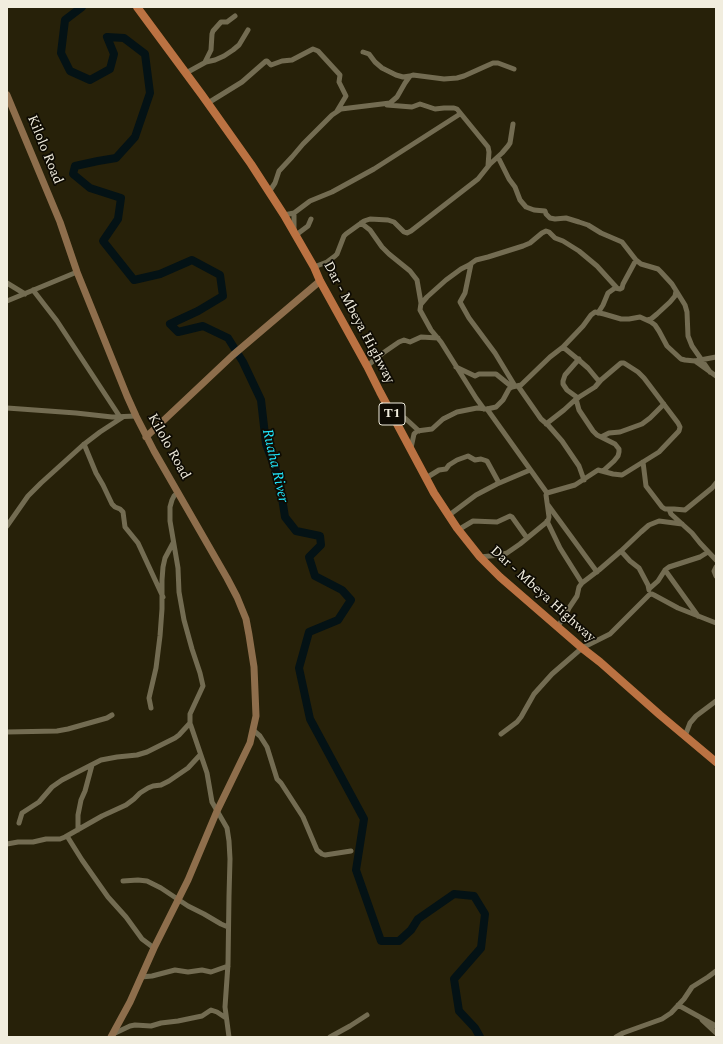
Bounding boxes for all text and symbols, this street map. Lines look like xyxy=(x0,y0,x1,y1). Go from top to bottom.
street label: Kilolo Road xyxy=(23,113,65,187)
street label: Dar - Mbeya Highway xyxy=(319,259,397,387)
road number: T1 xyxy=(379,403,405,425)
street label: Kilolo Road xyxy=(143,411,193,483)
water label: Ruaha River xyxy=(257,427,291,505)
street label: Dar - Mbeya Highway xyxy=(486,543,598,647)

